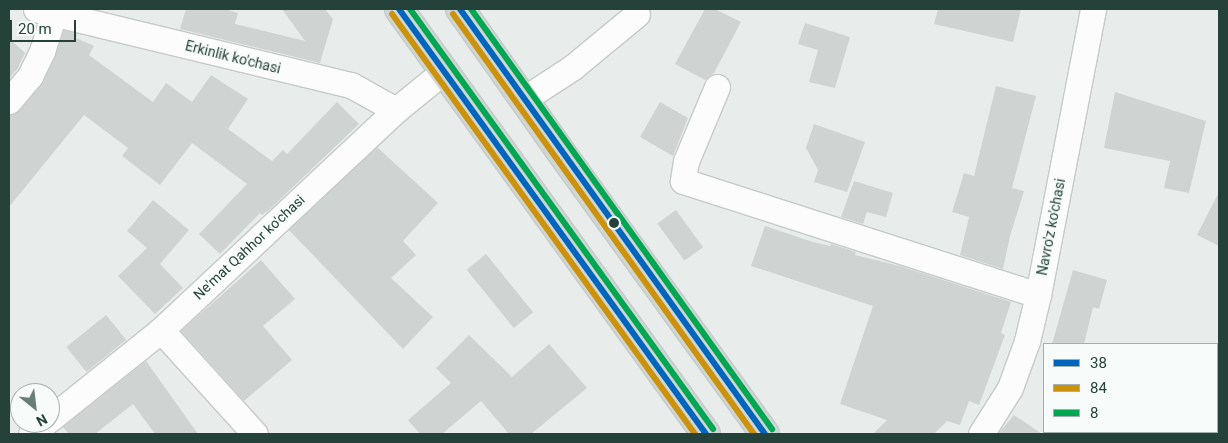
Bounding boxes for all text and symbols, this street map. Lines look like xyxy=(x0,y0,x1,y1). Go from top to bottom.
scale bar xyxy=(12,10,79,42)
text: 20 m xyxy=(18,20,52,38)
street label: Erkinlik ko'chasi xyxy=(184,37,282,77)
street label: Navro'z ko'chasi xyxy=(1033,177,1069,277)
street label: Ne'mat Qahhor ko'chasi xyxy=(190,191,308,303)
unlabelled marker xyxy=(609,218,619,228)
legend xyxy=(1043,343,1218,433)
text: 38 xyxy=(1090,354,1107,372)
text: 84 xyxy=(1090,379,1107,397)
north arrow xyxy=(10,383,60,433)
text: 8 xyxy=(1090,404,1098,422)
text: N xyxy=(34,411,50,430)

